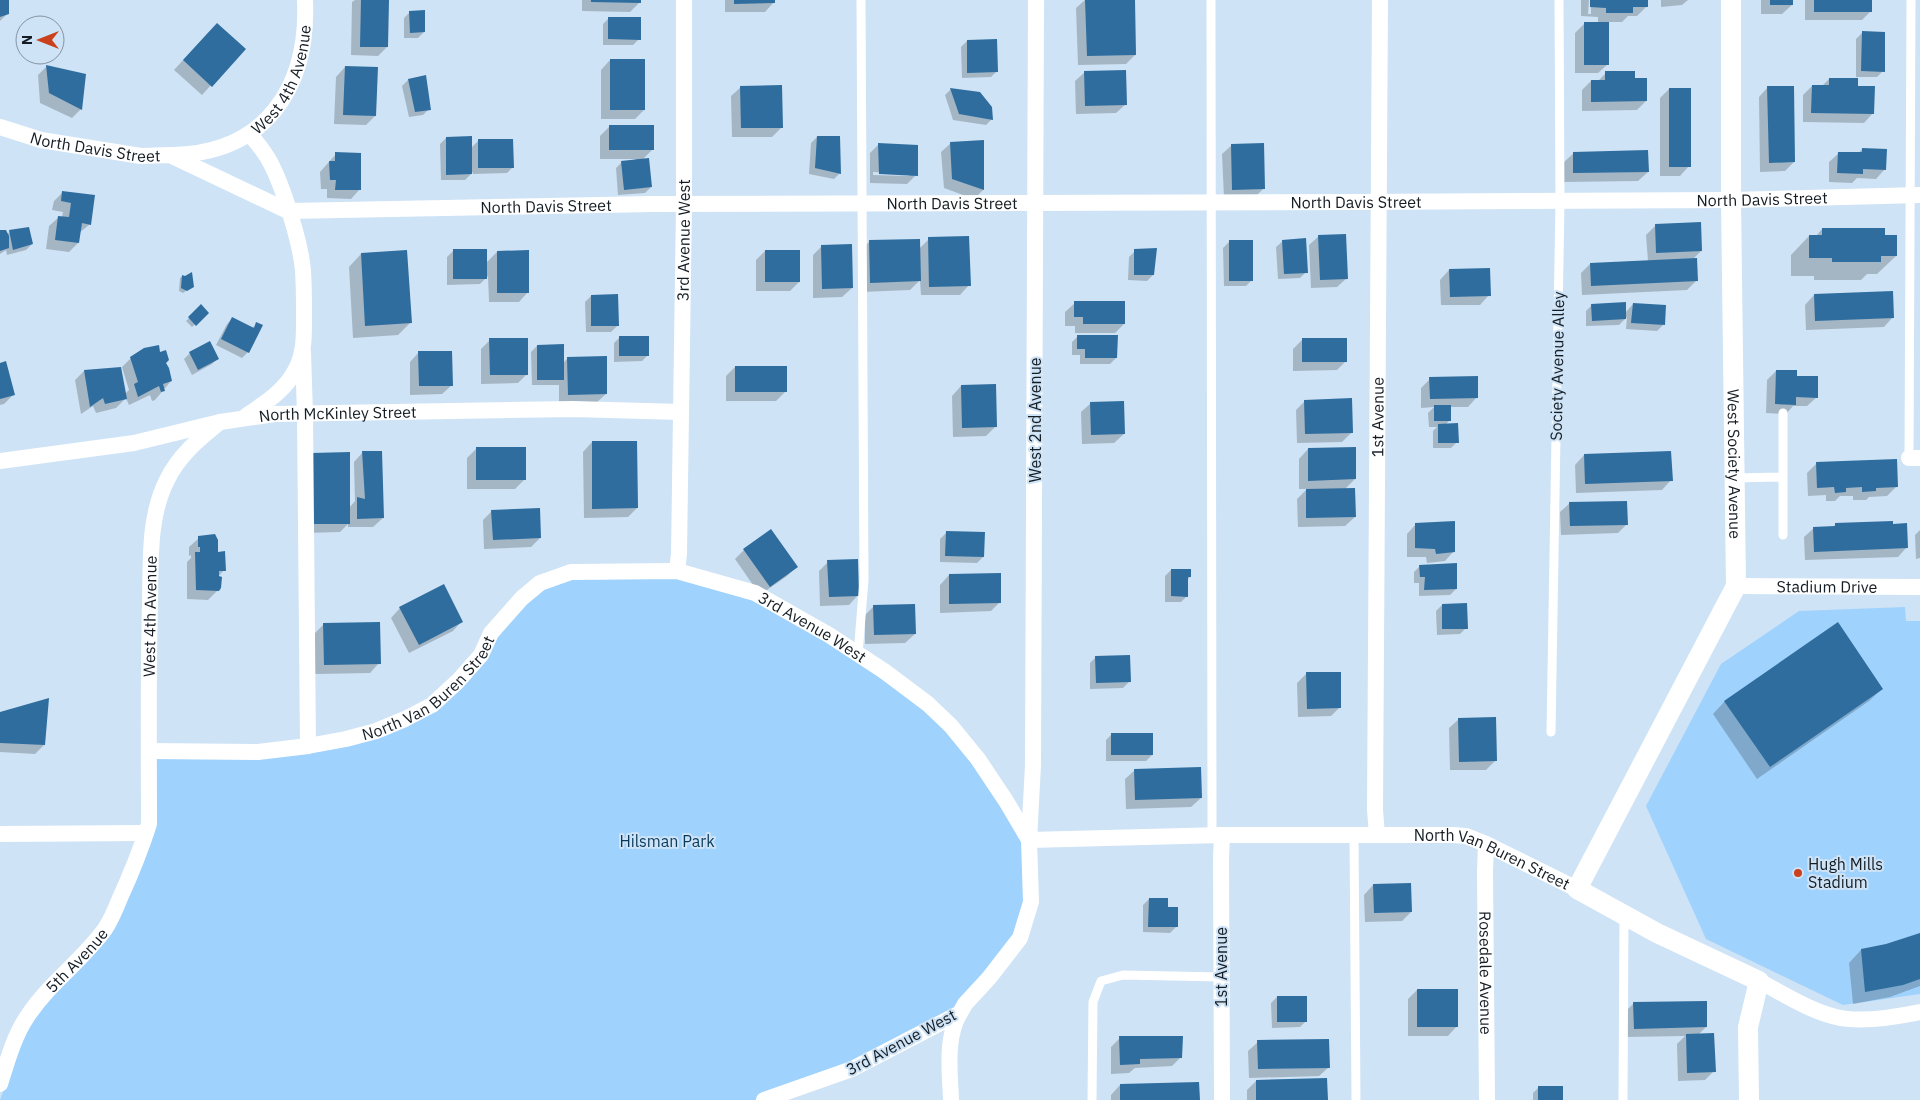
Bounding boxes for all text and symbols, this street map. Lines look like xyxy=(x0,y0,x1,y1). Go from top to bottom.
north arrow xyxy=(15,15,65,65)
street label: West 4th Avenue xyxy=(247,24,315,138)
text: N xyxy=(18,35,36,45)
street label: North Davis Street xyxy=(28,127,161,166)
street label: 3rd Avenue West xyxy=(673,179,694,301)
street label: North Davis Street xyxy=(1696,187,1828,210)
street label: North Davis Street xyxy=(1290,192,1422,212)
street label: North Davis Street xyxy=(886,193,1018,213)
street label: North Davis Street xyxy=(480,195,612,217)
street label: Society Avenue Alley xyxy=(1546,291,1568,441)
street label: West 2nd Avenue xyxy=(1025,357,1045,483)
street label: 1st Avenue xyxy=(1367,377,1388,457)
street label: West Society Avenue xyxy=(1723,389,1745,539)
street label: North McKinley Street xyxy=(258,402,417,426)
street label: West 4th Avenue xyxy=(139,555,161,677)
street label: Stadium Drive xyxy=(1777,576,1878,597)
street label: 3rd Avenue West xyxy=(755,587,870,667)
street label: North Van Buren Street xyxy=(360,632,498,744)
street label: North Van Buren Street xyxy=(1414,825,1573,894)
park label: Hilsman Park xyxy=(619,831,715,851)
place label: Hugh Mills Stadium xyxy=(1808,854,1883,892)
marker: Hugh Mills Stadium xyxy=(1792,867,1804,879)
street label: Rosedale Avenue xyxy=(1475,911,1496,1035)
street label: 5th Avenue xyxy=(41,924,112,997)
street label: 1st Avenue xyxy=(1211,927,1231,1007)
street label: 3rd Avenue West xyxy=(843,1005,959,1079)

